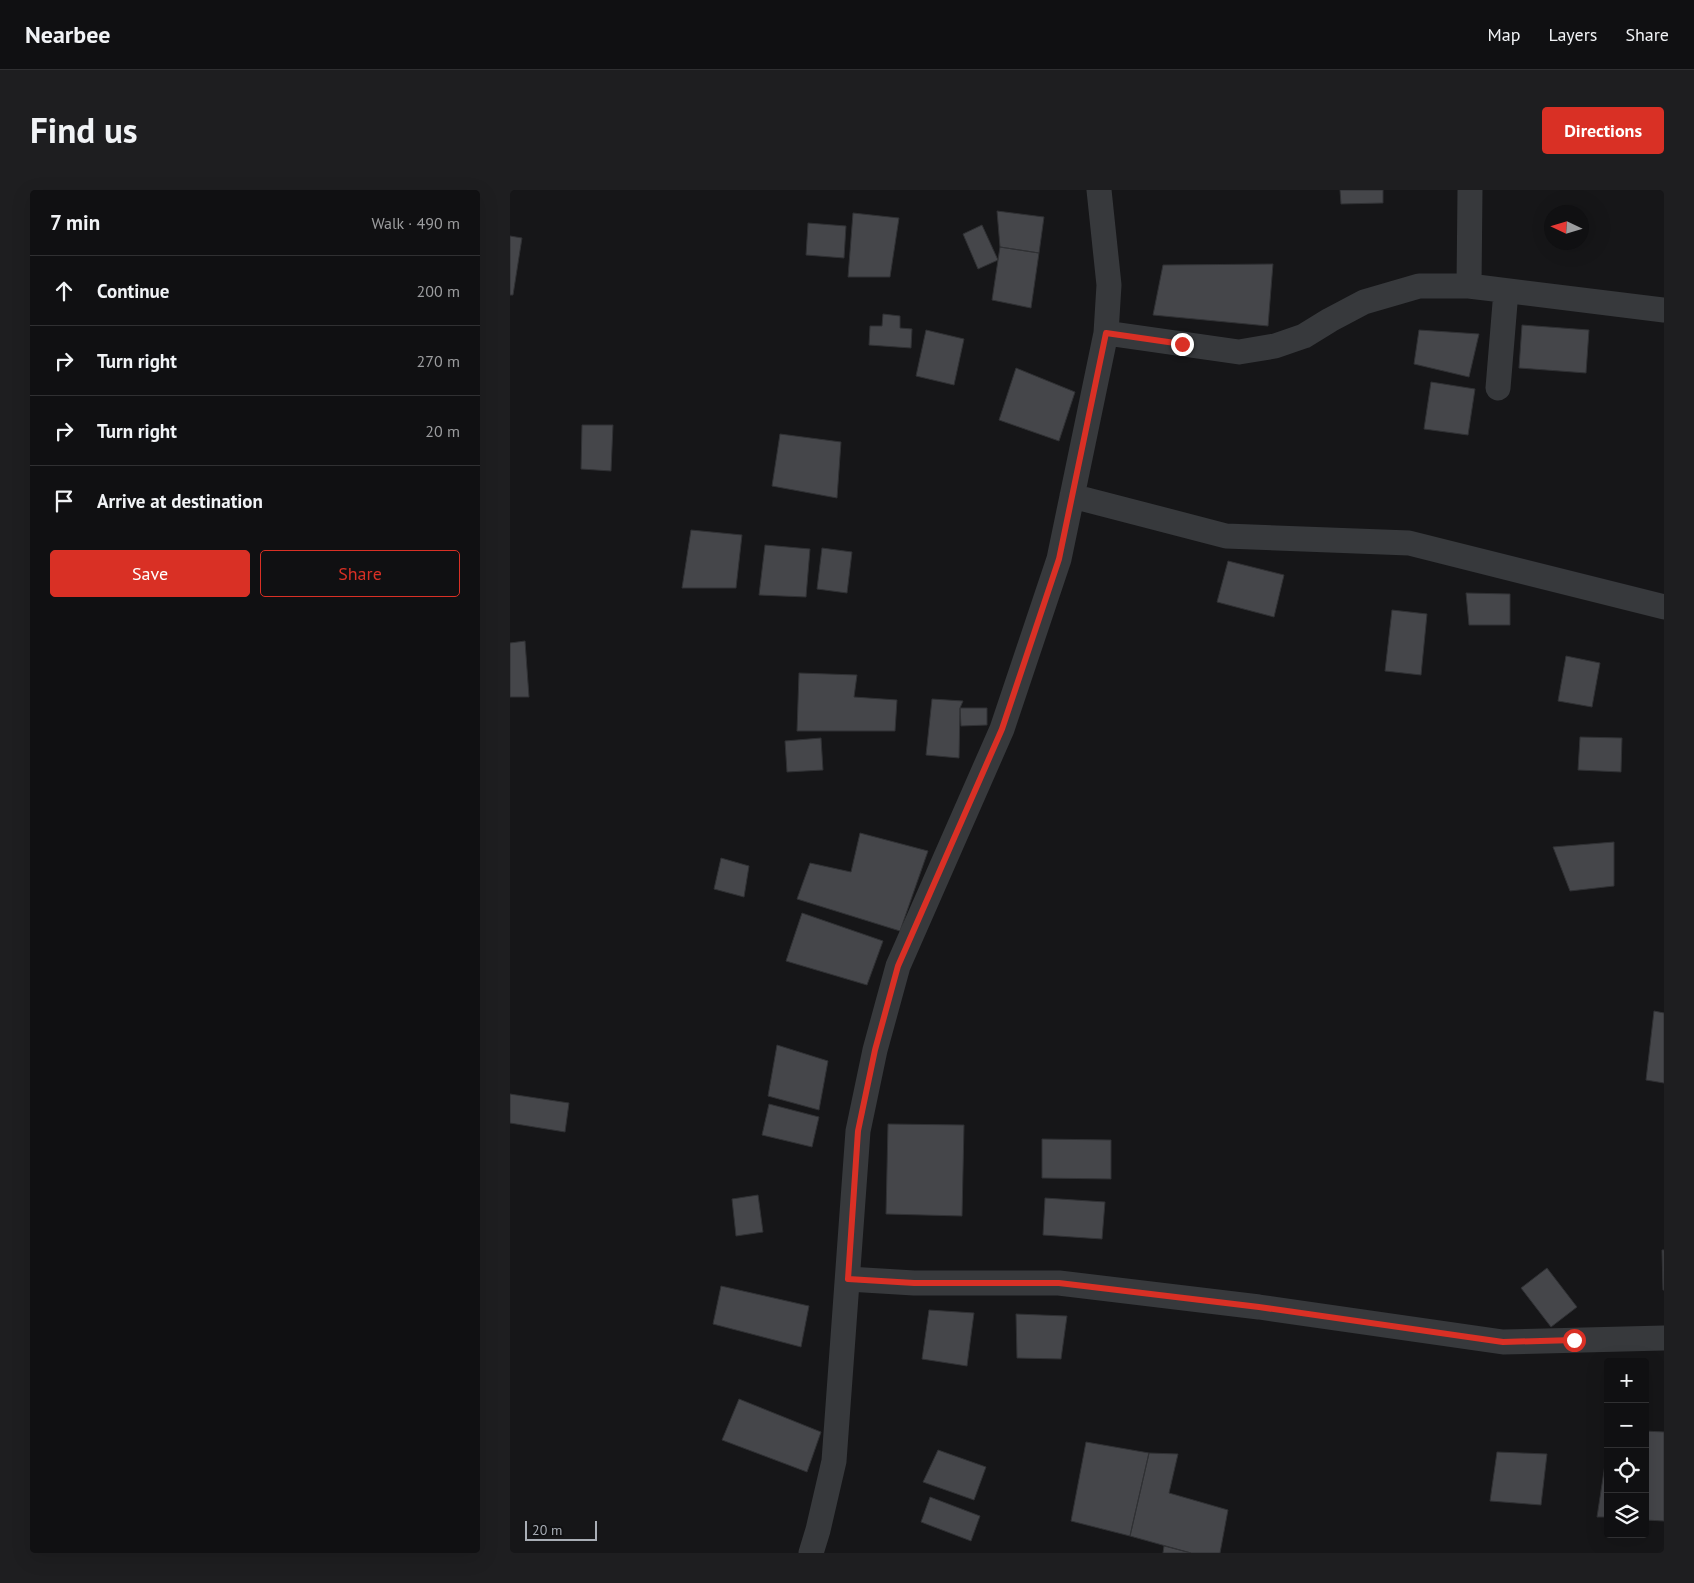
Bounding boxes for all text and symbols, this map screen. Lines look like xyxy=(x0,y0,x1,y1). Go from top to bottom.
text: Nearbee xyxy=(25,19,110,50)
text: Map xyxy=(1488,23,1520,46)
text: Layers xyxy=(1548,23,1597,46)
text: Share xyxy=(1625,23,1669,46)
text: Find us xyxy=(30,107,138,153)
button: Directions xyxy=(1542,107,1664,154)
north arrow xyxy=(1544,205,1589,250)
text: 7 min xyxy=(50,209,100,236)
text: Walk · 490 m xyxy=(371,213,460,233)
icon: ahead xyxy=(50,277,78,305)
text: Continue xyxy=(97,279,169,303)
text: 200 m xyxy=(417,281,460,301)
route end xyxy=(1171,333,1194,356)
icon: right xyxy=(50,347,78,375)
text: Turn right xyxy=(97,349,177,373)
text: 270 m xyxy=(417,351,460,371)
icon: right xyxy=(50,417,78,445)
text: Turn right xyxy=(97,419,177,443)
text: 20 m xyxy=(425,421,460,441)
icon: arrive xyxy=(50,487,78,515)
text: Arrive at destination xyxy=(97,489,263,513)
button: Save xyxy=(50,550,250,597)
button: Share xyxy=(260,550,460,597)
route start xyxy=(1563,1329,1586,1352)
map controls xyxy=(1604,1358,1649,1538)
button: + xyxy=(1604,1358,1649,1403)
button: − xyxy=(1604,1403,1649,1448)
button: locate xyxy=(1604,1448,1649,1493)
button: layers xyxy=(1604,1493,1649,1538)
scale bar xyxy=(525,1518,598,1541)
text: 20 m xyxy=(532,1521,562,1539)

